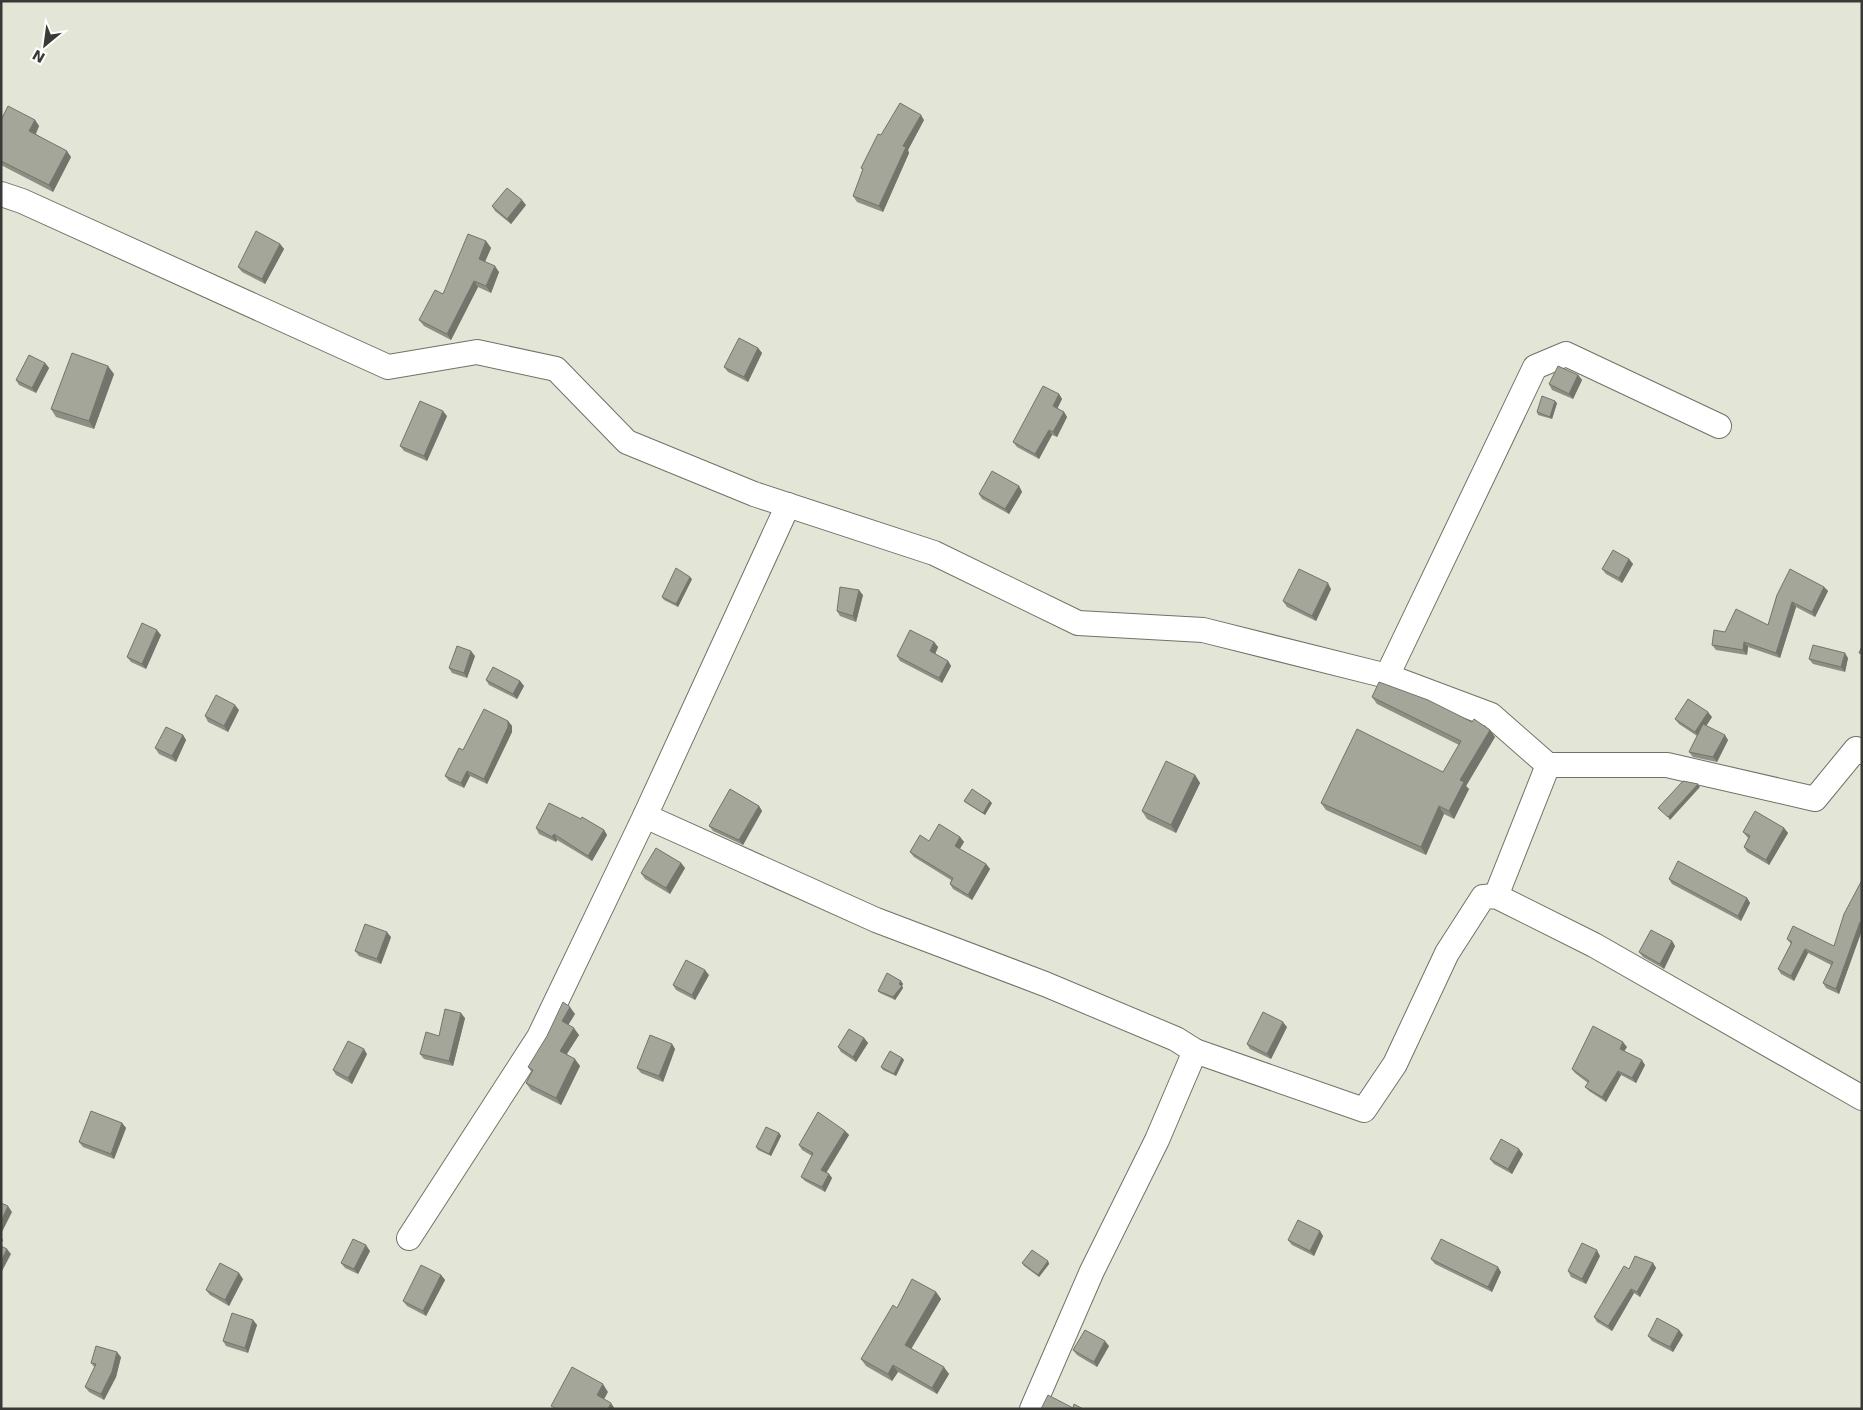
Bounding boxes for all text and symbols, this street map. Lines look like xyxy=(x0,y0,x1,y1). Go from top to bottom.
north arrow xyxy=(20,20,70,70)
text: N xyxy=(30,47,48,66)

